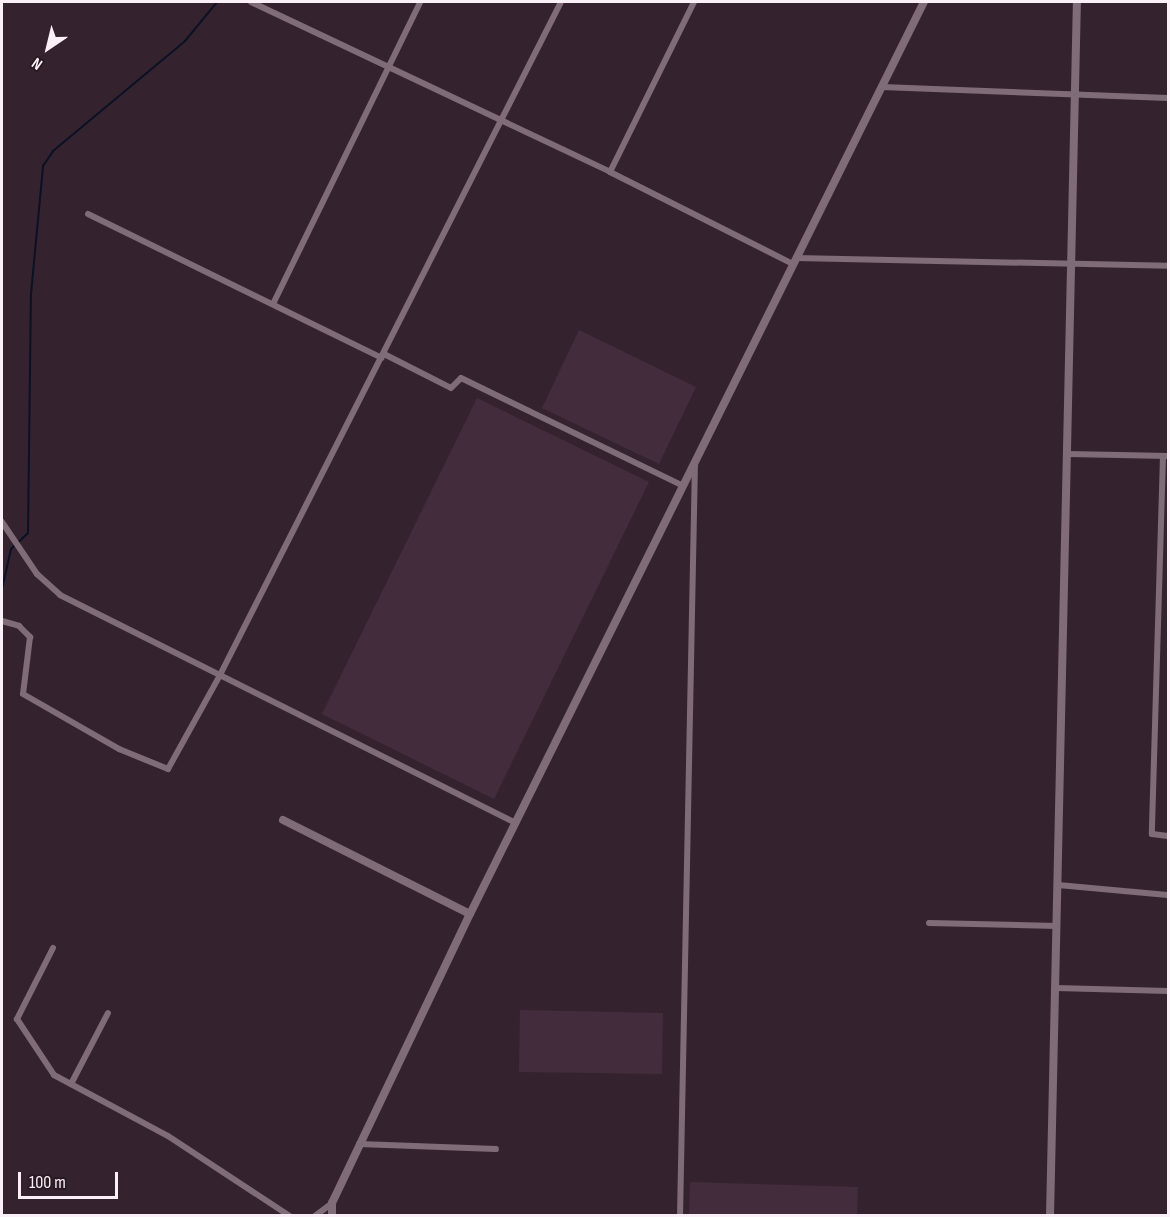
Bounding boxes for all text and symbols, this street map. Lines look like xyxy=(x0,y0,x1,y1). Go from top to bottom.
north arrow xyxy=(18,18,78,78)
text: N xyxy=(28,53,46,73)
scale bar xyxy=(21,1160,122,1198)
text: 100 m xyxy=(29,1172,66,1193)

